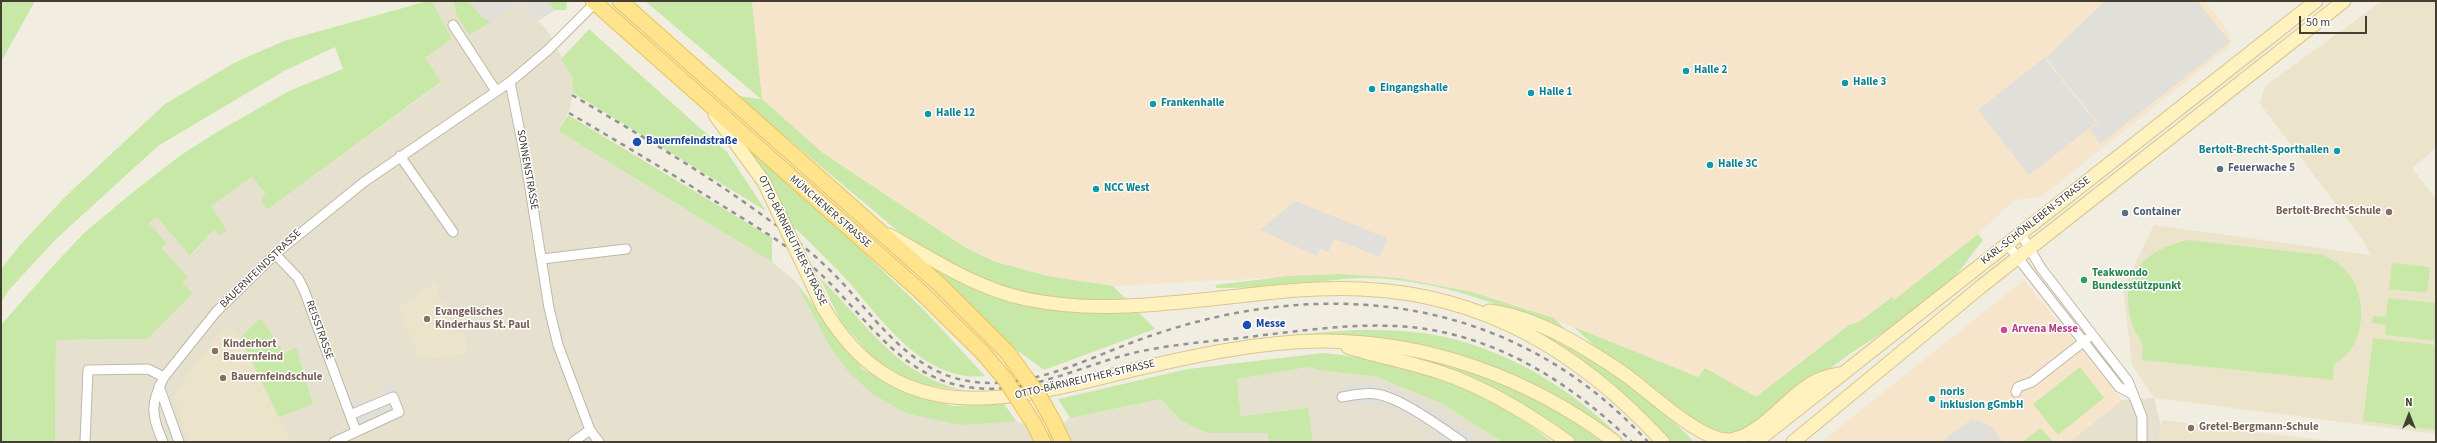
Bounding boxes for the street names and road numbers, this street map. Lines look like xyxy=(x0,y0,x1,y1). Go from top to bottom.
street label: SONNENSTRASSE xyxy=(513,129,541,211)
street label: MÜNCHENER STRASSE xyxy=(786,173,874,251)
street label: OTTO-BÄRNREUTHER-STRASSE xyxy=(755,174,829,308)
street label: KARL-SCHÖNLEBEN-STRASSE xyxy=(1979,174,2093,268)
street label: BAUERNFEINDSTRASSE xyxy=(218,227,304,311)
street label: REISSTRASSE xyxy=(302,299,336,361)
street label: OTTO-BÄRNREUTHER-STRASSE xyxy=(1014,357,1156,403)

